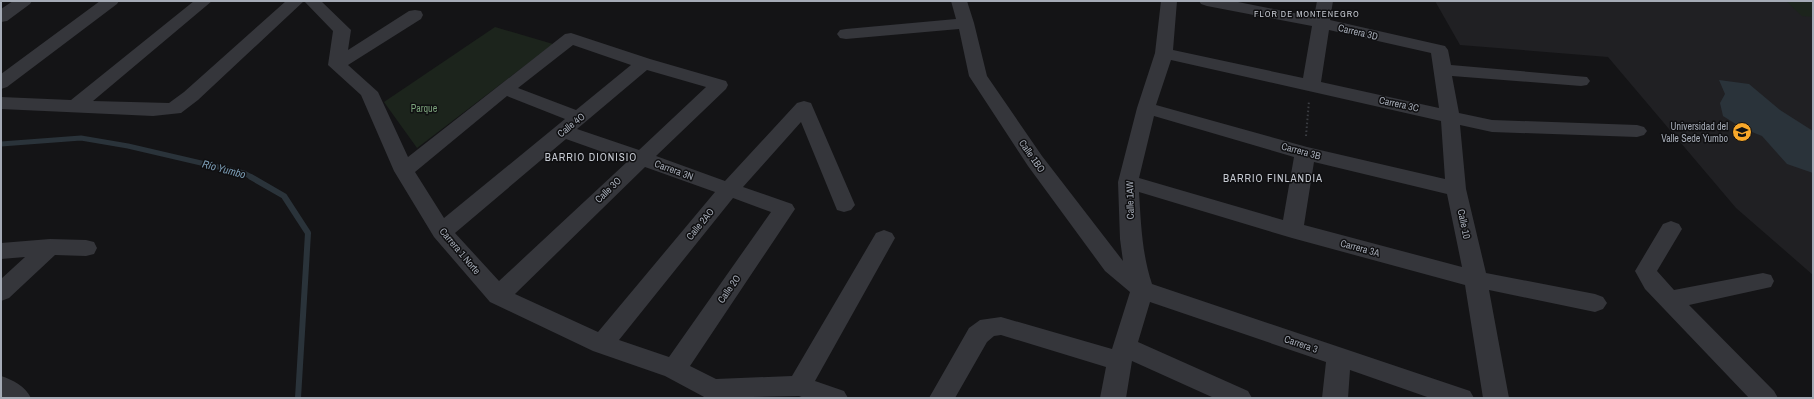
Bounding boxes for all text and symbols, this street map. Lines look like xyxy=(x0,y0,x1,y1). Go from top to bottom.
district label: FLOR DE MONTENEGRO xyxy=(1254,8,1360,20)
street label: Carrera 3D xyxy=(1337,21,1379,43)
street label: Carrera 3C xyxy=(1378,93,1420,115)
park label: Parque xyxy=(411,102,438,115)
street label: Calle 4O xyxy=(555,110,587,140)
place label: Universidad del Valle Sede Yumbo xyxy=(1661,120,1728,145)
school or university icon: Universidad del Valle Sede Yumbo xyxy=(1731,121,1753,143)
street label: Calle 1BO xyxy=(1016,137,1048,175)
street label: Carrera 3B xyxy=(1280,140,1323,163)
district label: BARRIO DIONISIO xyxy=(545,150,637,164)
water label: Río Yumbo xyxy=(201,157,247,181)
street label: Carrera 3N xyxy=(653,157,695,183)
district label: BARRIO FINLANDIA xyxy=(1223,171,1323,185)
street label: Calle 3O xyxy=(592,174,624,206)
street label: Calle 1AW xyxy=(1123,180,1137,219)
street label: Calle 2AO xyxy=(683,205,717,243)
street label: Calle 10 xyxy=(1455,208,1474,240)
street label: Carrera 1 Norte xyxy=(437,225,484,277)
street label: Carrera 3A xyxy=(1339,237,1382,260)
street label: Calle 2O xyxy=(715,272,743,306)
street label: Carrera 3 xyxy=(1283,332,1320,356)

